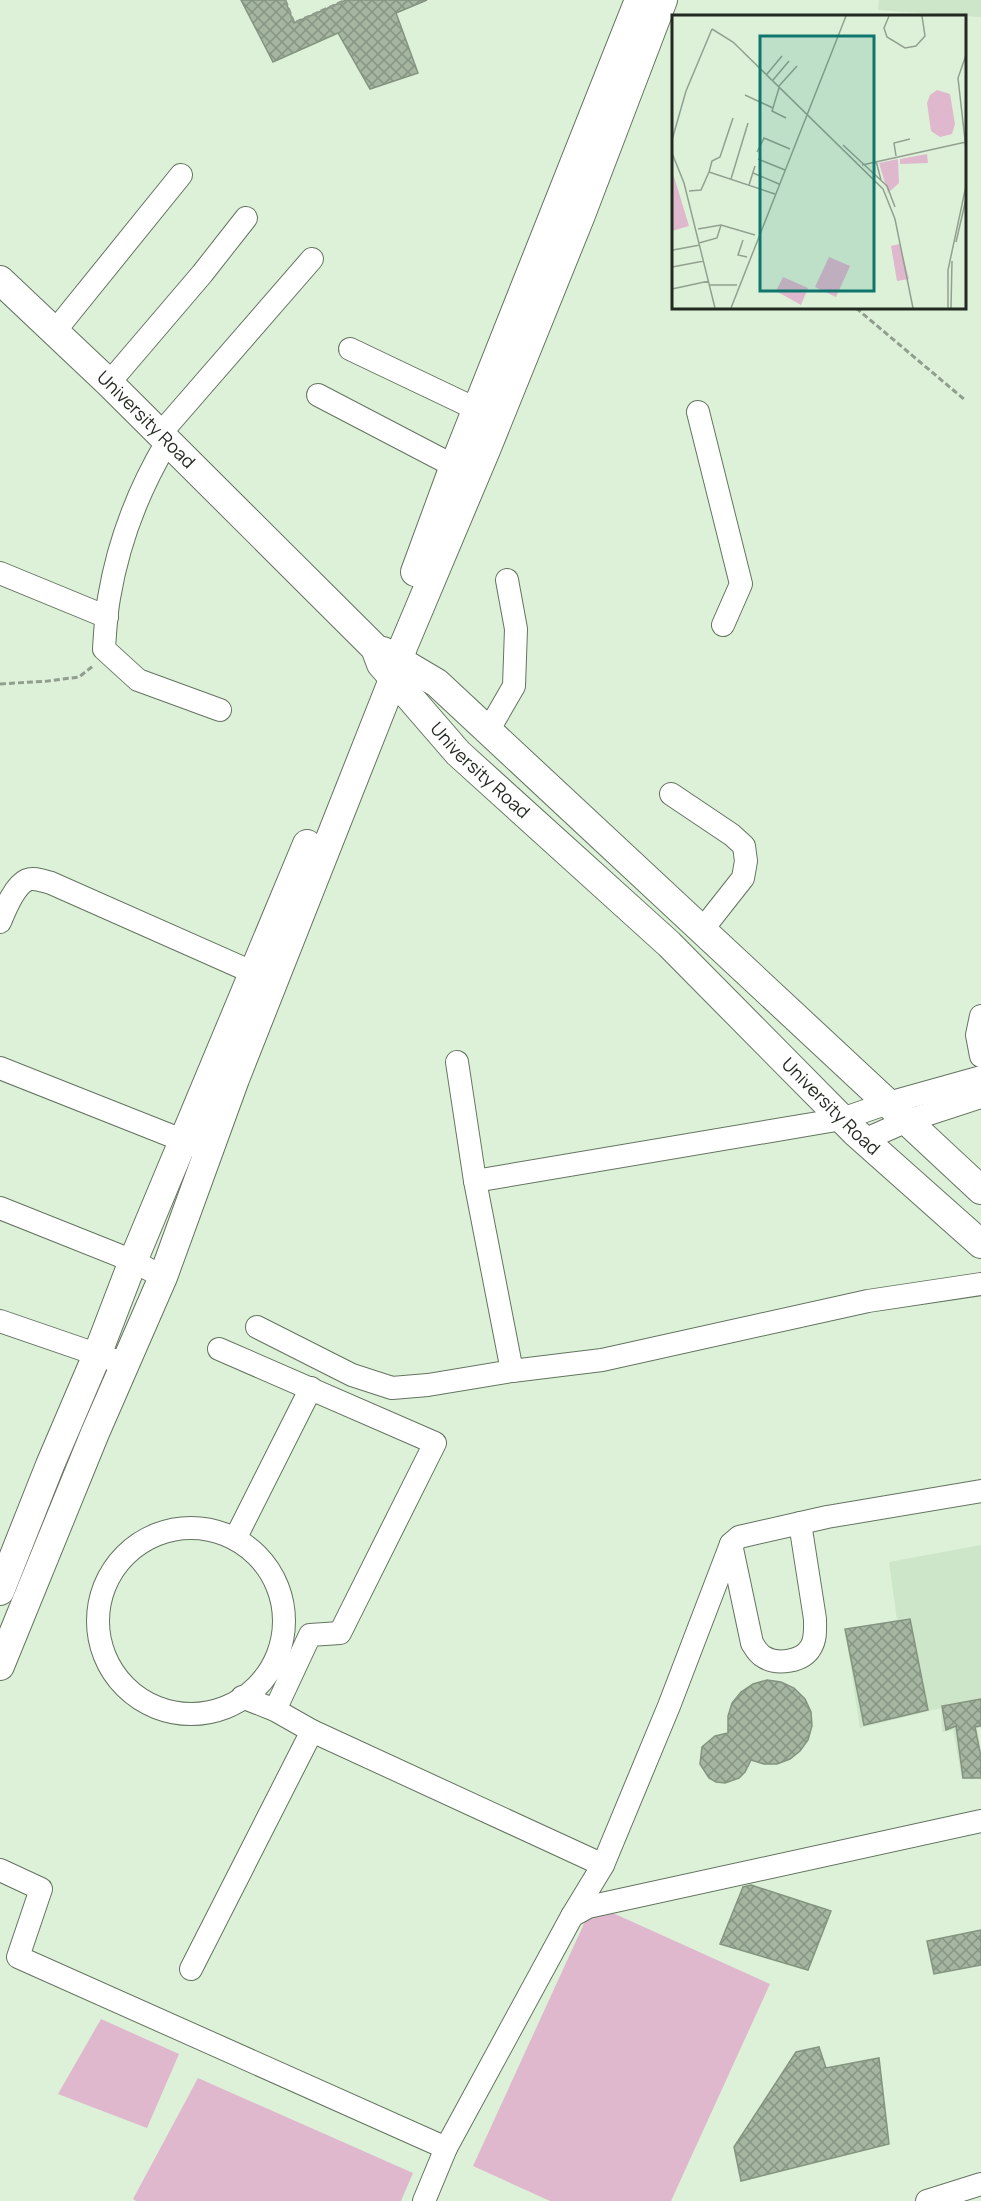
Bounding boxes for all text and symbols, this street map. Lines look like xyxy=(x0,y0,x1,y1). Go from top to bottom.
inset map xyxy=(672,15,966,309)
street label: University Road xyxy=(92,365,201,473)
street label: University Road xyxy=(426,717,535,823)
street label: University Road xyxy=(777,1052,886,1160)

